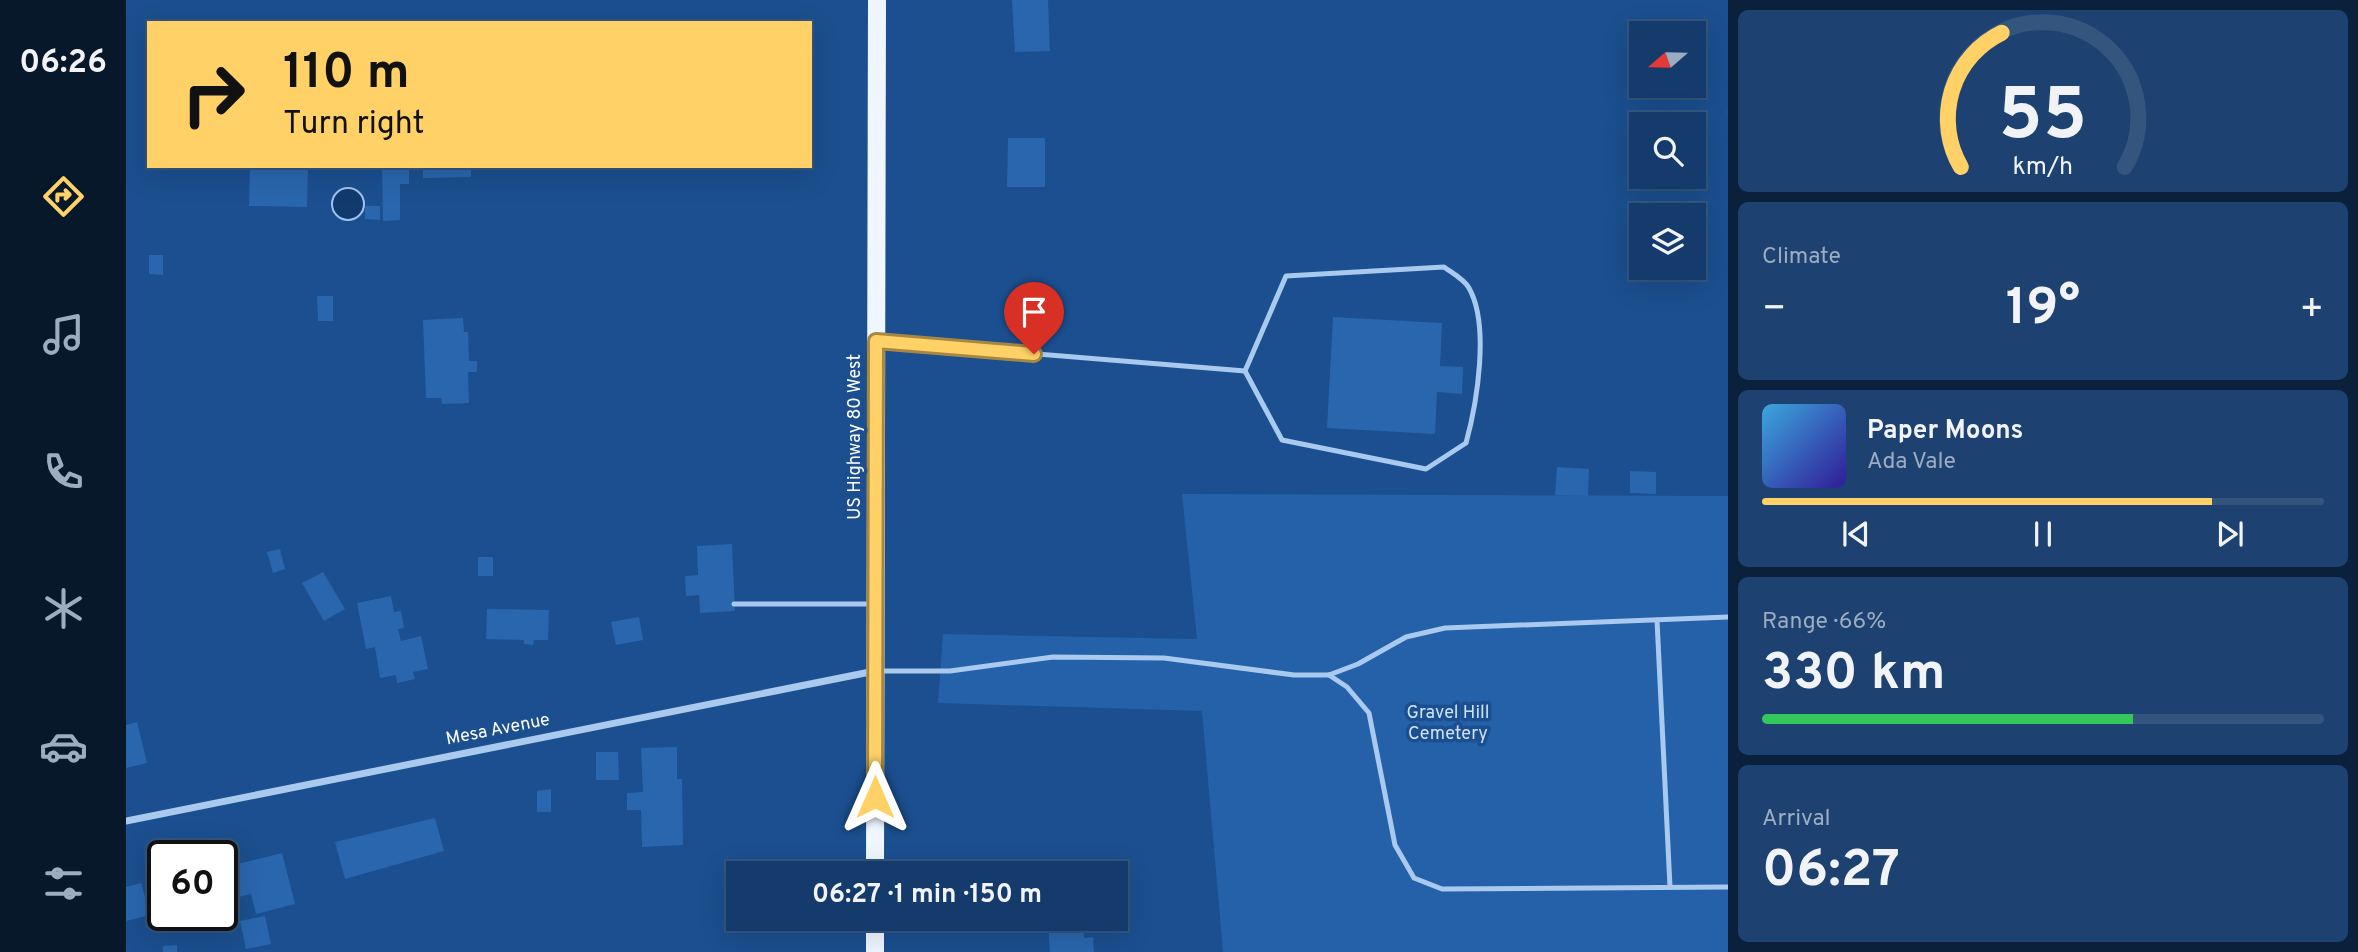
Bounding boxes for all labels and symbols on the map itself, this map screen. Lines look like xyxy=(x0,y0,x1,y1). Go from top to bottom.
north arrow xyxy=(1629,21,1706,98)
pin xyxy=(1004,282,1064,354)
street label: US Highway 80 West xyxy=(844,354,867,520)
park label: Gravel Hill Cemetery xyxy=(1407,702,1489,746)
street label: Mesa Avenue xyxy=(444,709,552,751)
position arrow xyxy=(838,760,912,834)
speed limit sign: 60 xyxy=(147,840,238,931)

